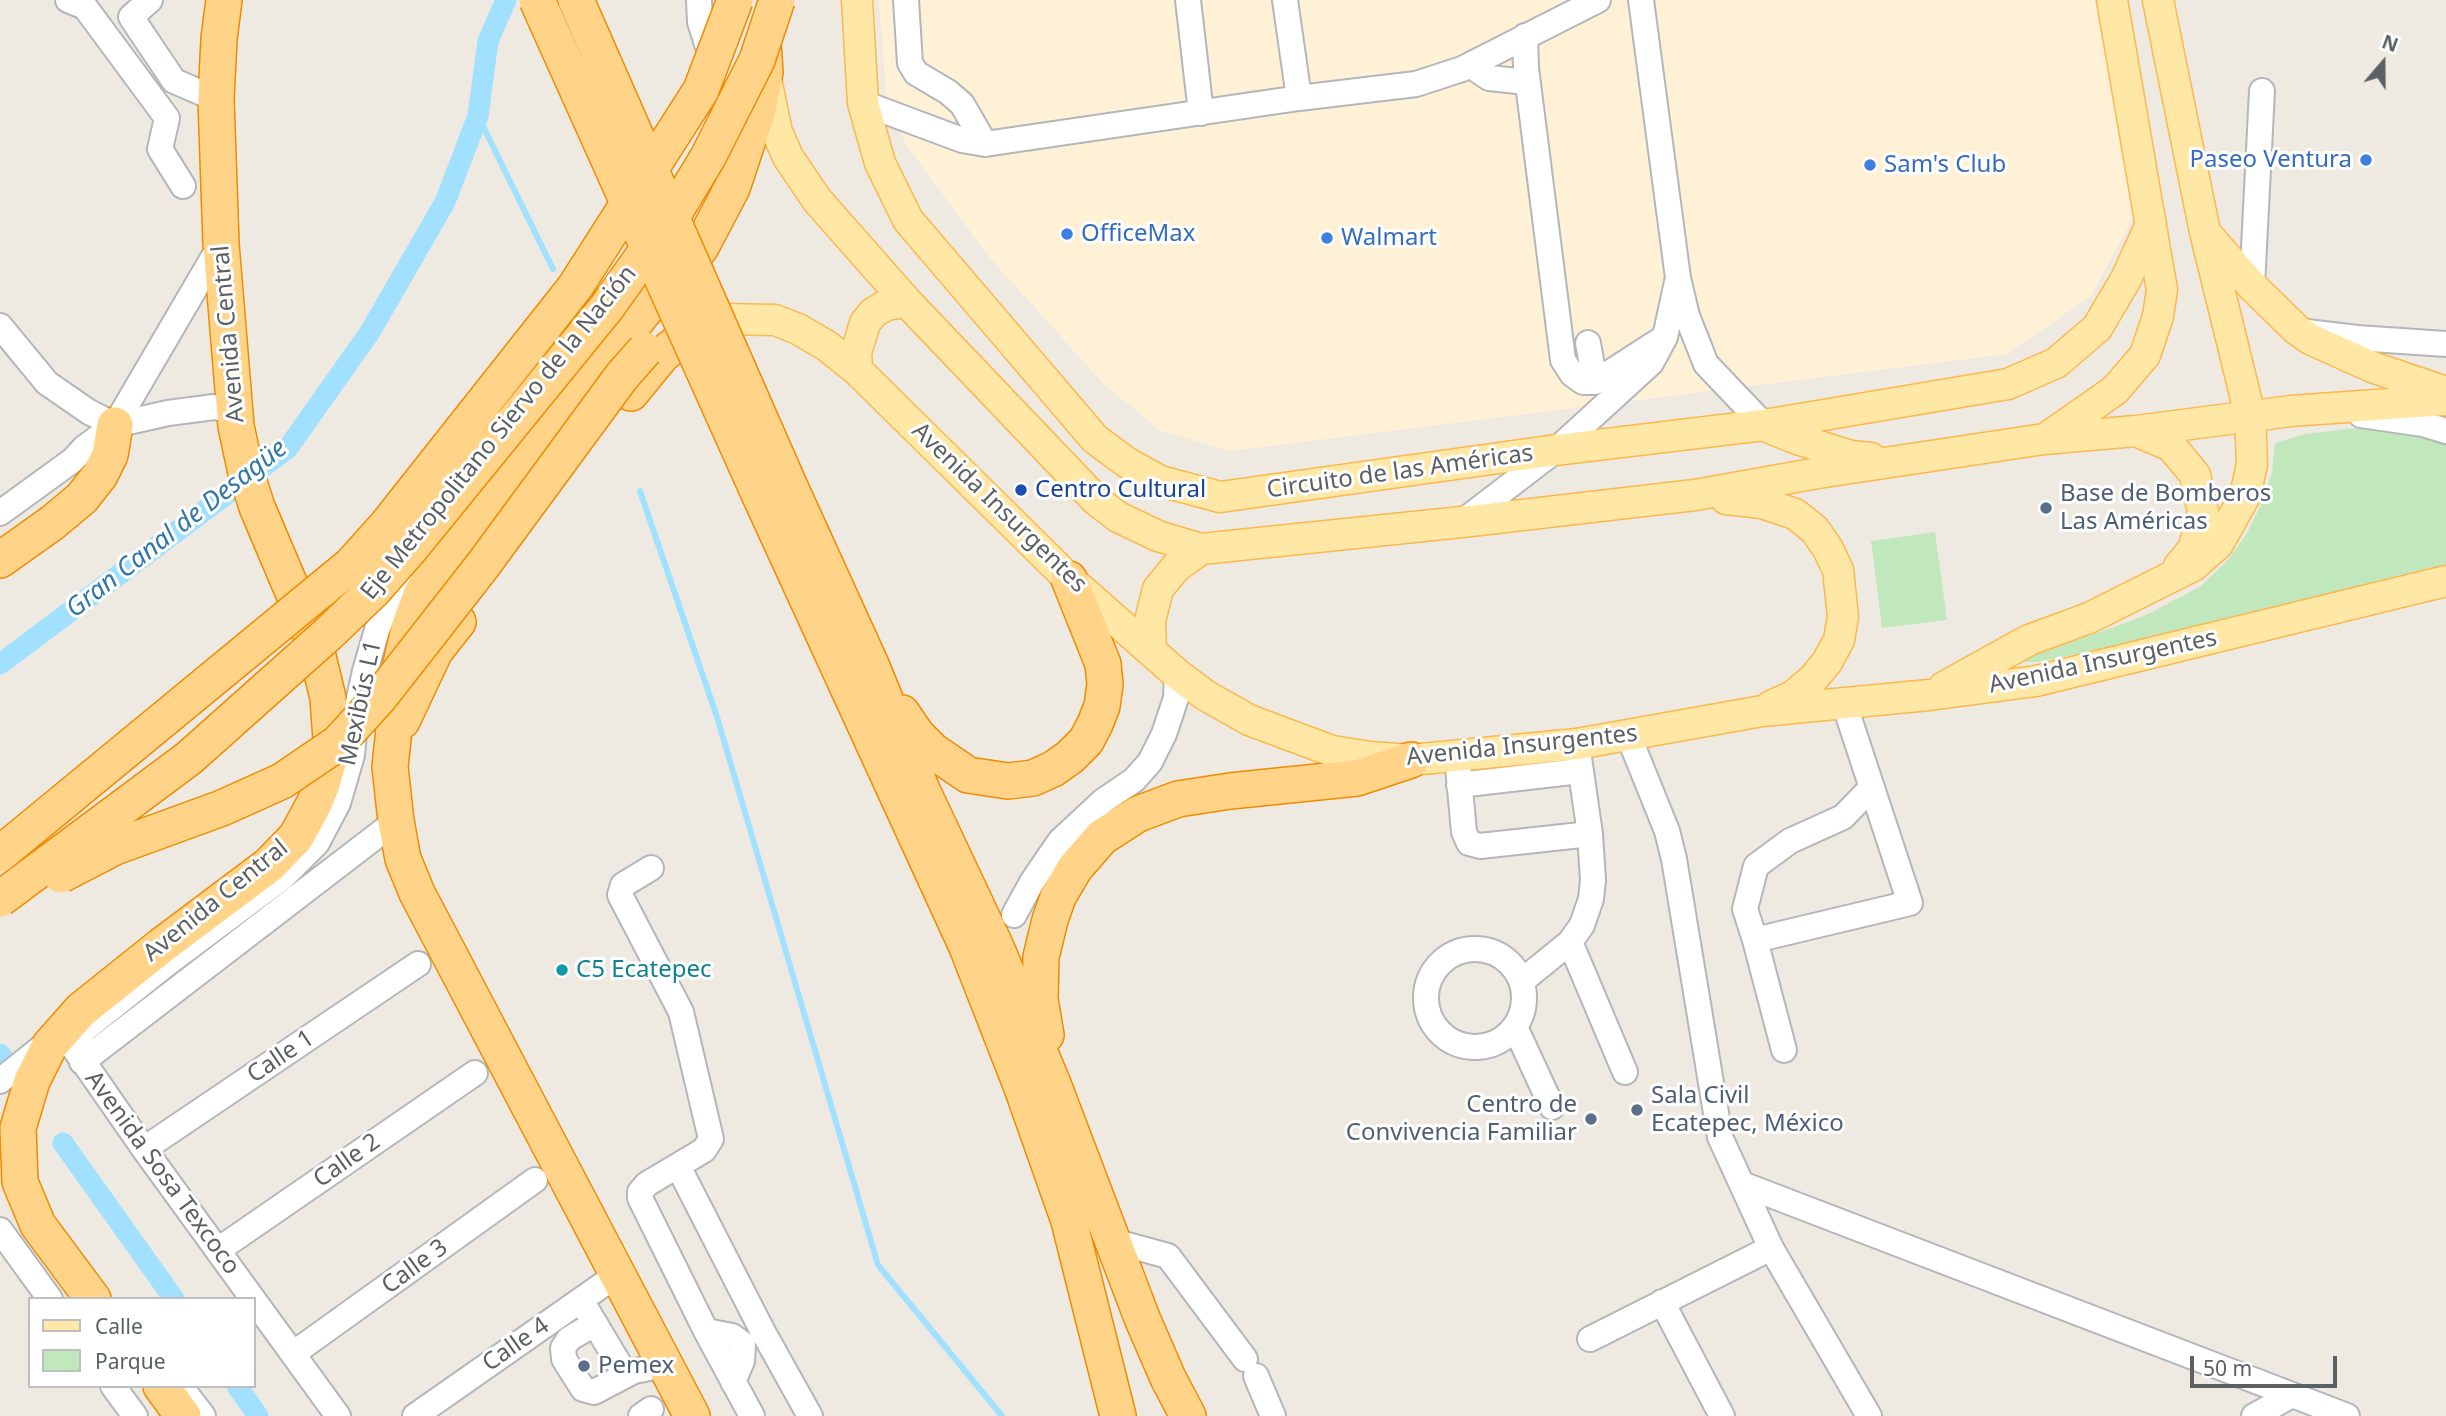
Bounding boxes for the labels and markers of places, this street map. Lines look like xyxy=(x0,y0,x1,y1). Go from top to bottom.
place label: Paseo Ventura xyxy=(2190,146,2352,174)
place label: Sam's Club xyxy=(1884,151,2006,179)
marker: Paseo Ventura xyxy=(2358,152,2374,168)
marker: Sam's Club xyxy=(1862,157,1878,173)
place label: OfficeMax xyxy=(1081,220,1195,248)
place label: Walmart xyxy=(1341,224,1437,252)
marker: OfficeMax xyxy=(1059,226,1075,242)
marker: Walmart xyxy=(1319,230,1335,246)
place label: Centro Cultural xyxy=(1035,476,1206,504)
place label: Base de Bomberos Las Américas xyxy=(2060,480,2271,536)
marker: Centro Cultural xyxy=(1013,482,1029,498)
marker: Base de Bomberos Las Américas xyxy=(2038,500,2054,516)
place label: C5 Ecatepec xyxy=(576,956,711,984)
marker: C5 Ecatepec xyxy=(554,962,570,978)
place label: Sala Civil Ecatepec, México xyxy=(1651,1082,1844,1138)
place label: Centro de Convivencia Familiar xyxy=(1346,1091,1577,1147)
marker: Sala Civil Ecatepec, México xyxy=(1629,1102,1645,1118)
marker: Centro de Convivencia Familiar xyxy=(1583,1111,1599,1127)
place label: Pemex xyxy=(598,1352,674,1380)
marker: Pemex xyxy=(576,1358,592,1374)

